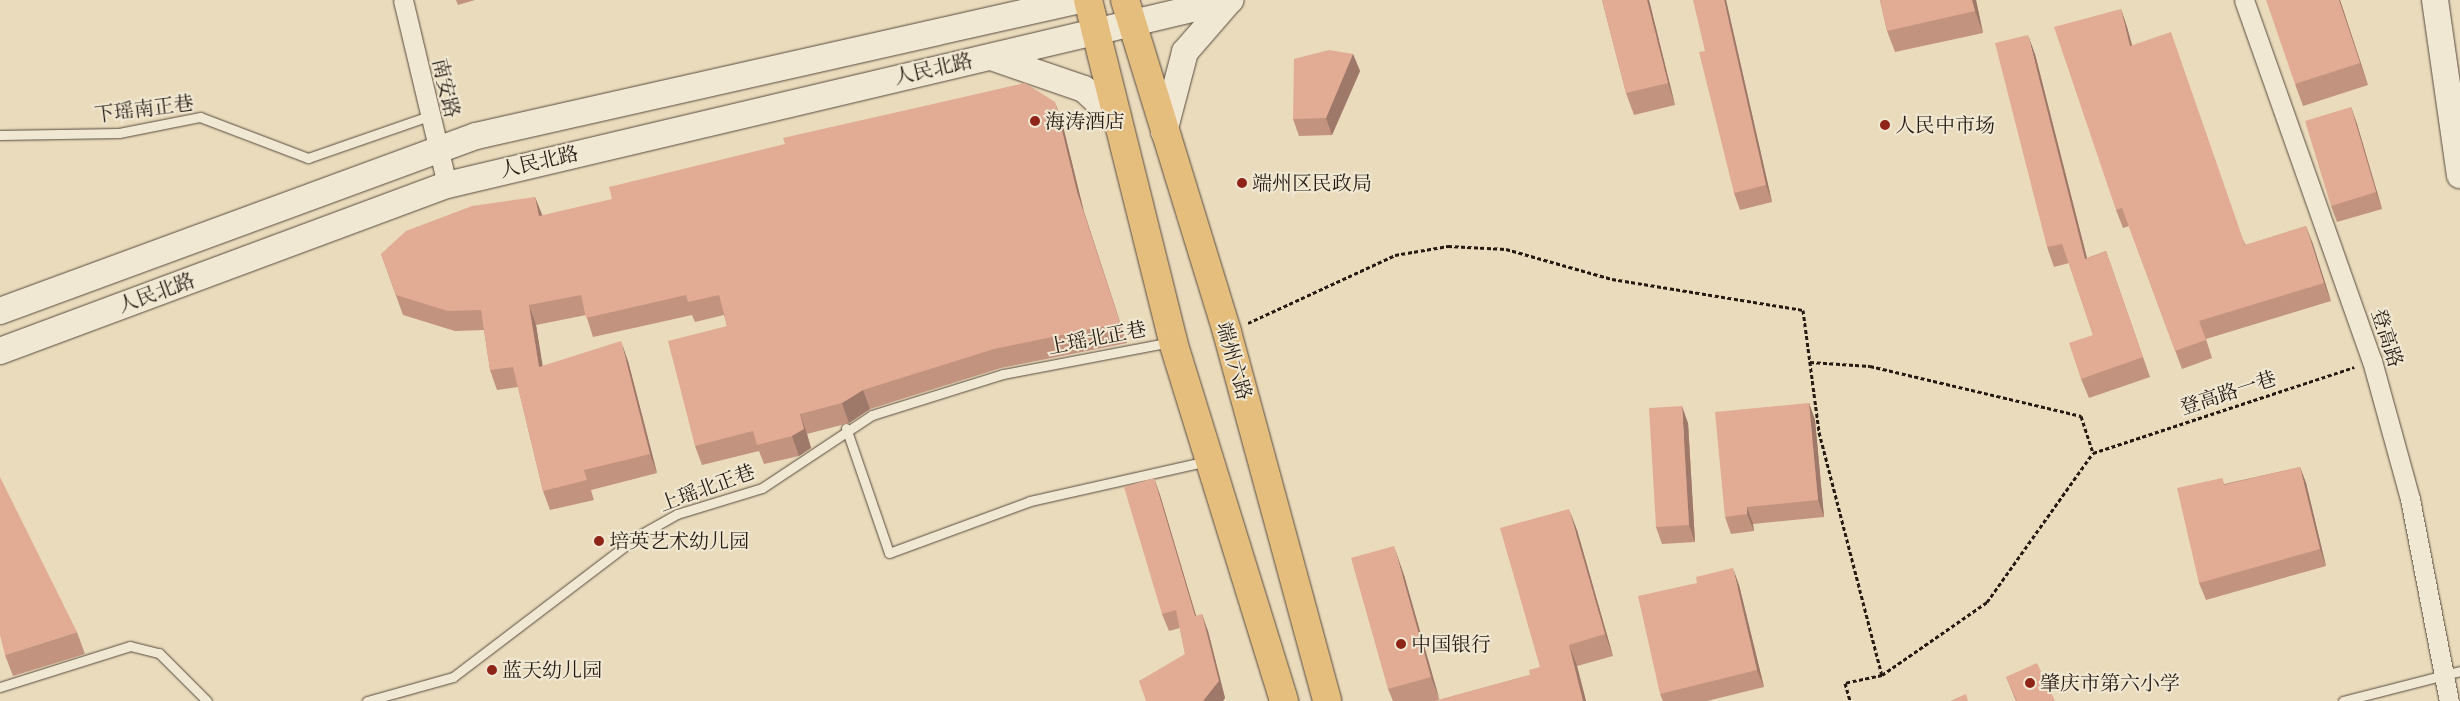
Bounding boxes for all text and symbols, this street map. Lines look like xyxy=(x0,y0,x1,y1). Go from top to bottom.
street label: 人民北路 xyxy=(891,48,975,90)
street label: 南安路 xyxy=(428,56,464,120)
street label: 下瑶南正巷 xyxy=(93,91,195,127)
place label: 海涛酒店 xyxy=(1045,109,1125,133)
place label: 人民中市场 xyxy=(1895,113,1995,137)
marker: 海涛酒店 xyxy=(1029,115,1041,127)
marker: 人民中市场 xyxy=(1879,119,1891,131)
street label: 人民北路 xyxy=(497,141,581,183)
place label: 端州区民政局 xyxy=(1252,171,1372,195)
marker: 端州区民政局 xyxy=(1236,177,1248,189)
street label: 人民北路 xyxy=(114,268,198,318)
street label: 登高路 xyxy=(2366,306,2408,370)
street label: 上瑶北正巷 xyxy=(1046,317,1148,359)
street label: 端州六路 xyxy=(1211,319,1257,403)
street label: 登高路一巷 xyxy=(2177,366,2279,420)
street label: 上瑶北正巷 xyxy=(656,460,758,516)
place label: 培英艺术幼儿园 xyxy=(609,529,749,553)
marker: 培英艺术幼儿园 xyxy=(593,535,605,547)
place label: 中国银行 xyxy=(1411,632,1491,656)
marker: 中国银行 xyxy=(1395,638,1407,650)
place label: 蓝天幼儿园 xyxy=(502,658,602,682)
marker: 蓝天幼儿园 xyxy=(486,664,498,676)
place label: 肇庆市第六小学 xyxy=(2040,671,2180,695)
marker: 肇庆市第六小学 xyxy=(2024,677,2036,689)

